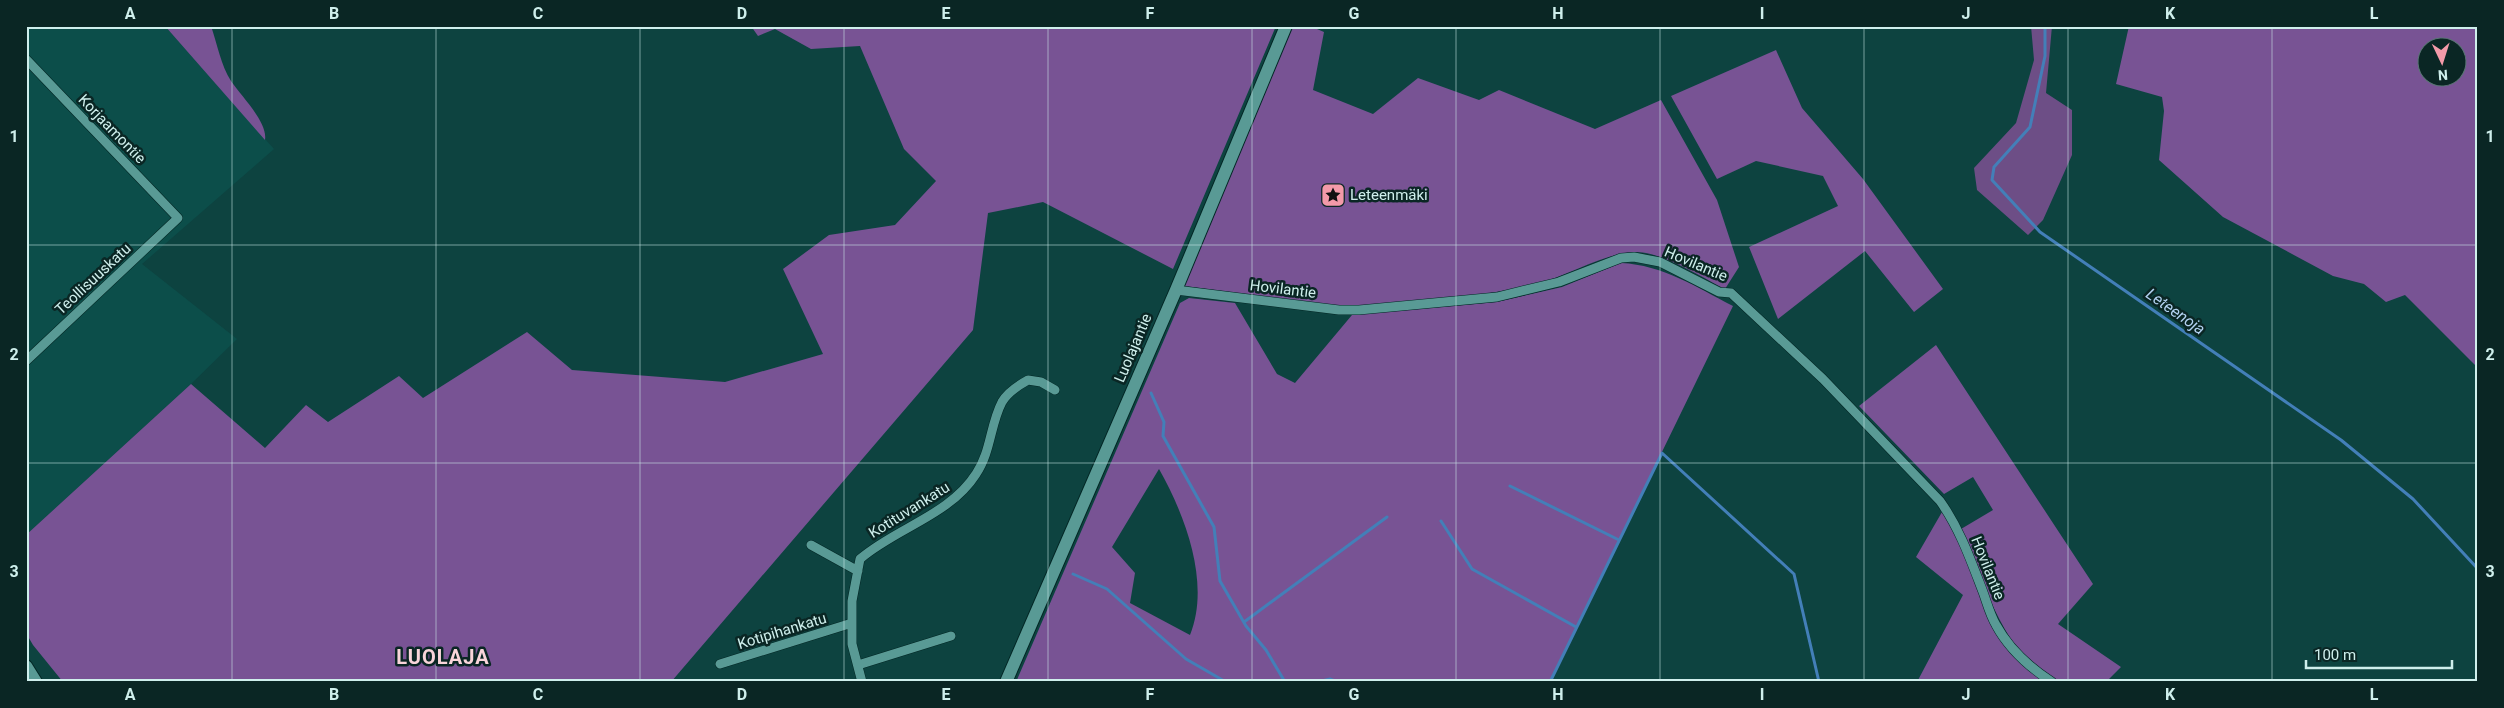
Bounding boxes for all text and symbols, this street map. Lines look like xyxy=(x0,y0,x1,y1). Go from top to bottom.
text: A xyxy=(125,4,136,23)
text: B xyxy=(329,4,339,23)
text: C xyxy=(533,4,543,23)
text: D xyxy=(737,4,747,23)
text: E xyxy=(942,4,951,23)
text: F xyxy=(1146,4,1155,23)
text: G xyxy=(1349,4,1360,23)
text: H xyxy=(1552,4,1564,23)
text: I xyxy=(1760,4,1764,23)
text: J xyxy=(1962,4,1970,23)
text: K xyxy=(2165,4,2176,23)
text: L xyxy=(2370,4,2379,23)
north arrow xyxy=(2416,38,2466,88)
text: N xyxy=(2437,67,2448,83)
street label: Korjaamontie xyxy=(75,91,150,167)
text: 1 xyxy=(9,127,19,146)
text: 1 xyxy=(2485,127,2495,146)
place icon: Leteenmäki xyxy=(1320,182,1346,208)
place label: Leteenmäki xyxy=(1350,186,1428,204)
street label: Teollisuuskatu xyxy=(52,239,134,319)
street label: Hovilantie xyxy=(1662,243,1730,285)
street label: Hovilantie xyxy=(1249,276,1317,302)
water label: Leteenoja xyxy=(2143,284,2209,339)
street label: Luolajantie xyxy=(1110,311,1156,385)
text: 2 xyxy=(9,345,19,364)
text: 2 xyxy=(2485,345,2495,364)
street label: Kotituvankatu xyxy=(865,478,953,542)
street label: Hovilantie xyxy=(1967,534,2009,602)
text: 3 xyxy=(9,562,19,581)
text: 3 xyxy=(2485,562,2495,581)
street label: Kotipihankatu xyxy=(735,609,829,653)
scale bar xyxy=(2306,638,2453,670)
district label: LUOLAJA xyxy=(396,645,490,669)
text: 100 m xyxy=(2314,646,2356,664)
text: A xyxy=(125,685,136,704)
text: B xyxy=(329,685,339,704)
text: C xyxy=(533,685,543,704)
text: D xyxy=(737,685,747,704)
text: E xyxy=(942,685,951,704)
text: F xyxy=(1146,685,1155,704)
text: G xyxy=(1349,685,1360,704)
text: H xyxy=(1552,685,1564,704)
text: I xyxy=(1760,685,1764,704)
text: J xyxy=(1962,685,1970,704)
text: K xyxy=(2165,685,2176,704)
text: L xyxy=(2370,685,2379,704)

